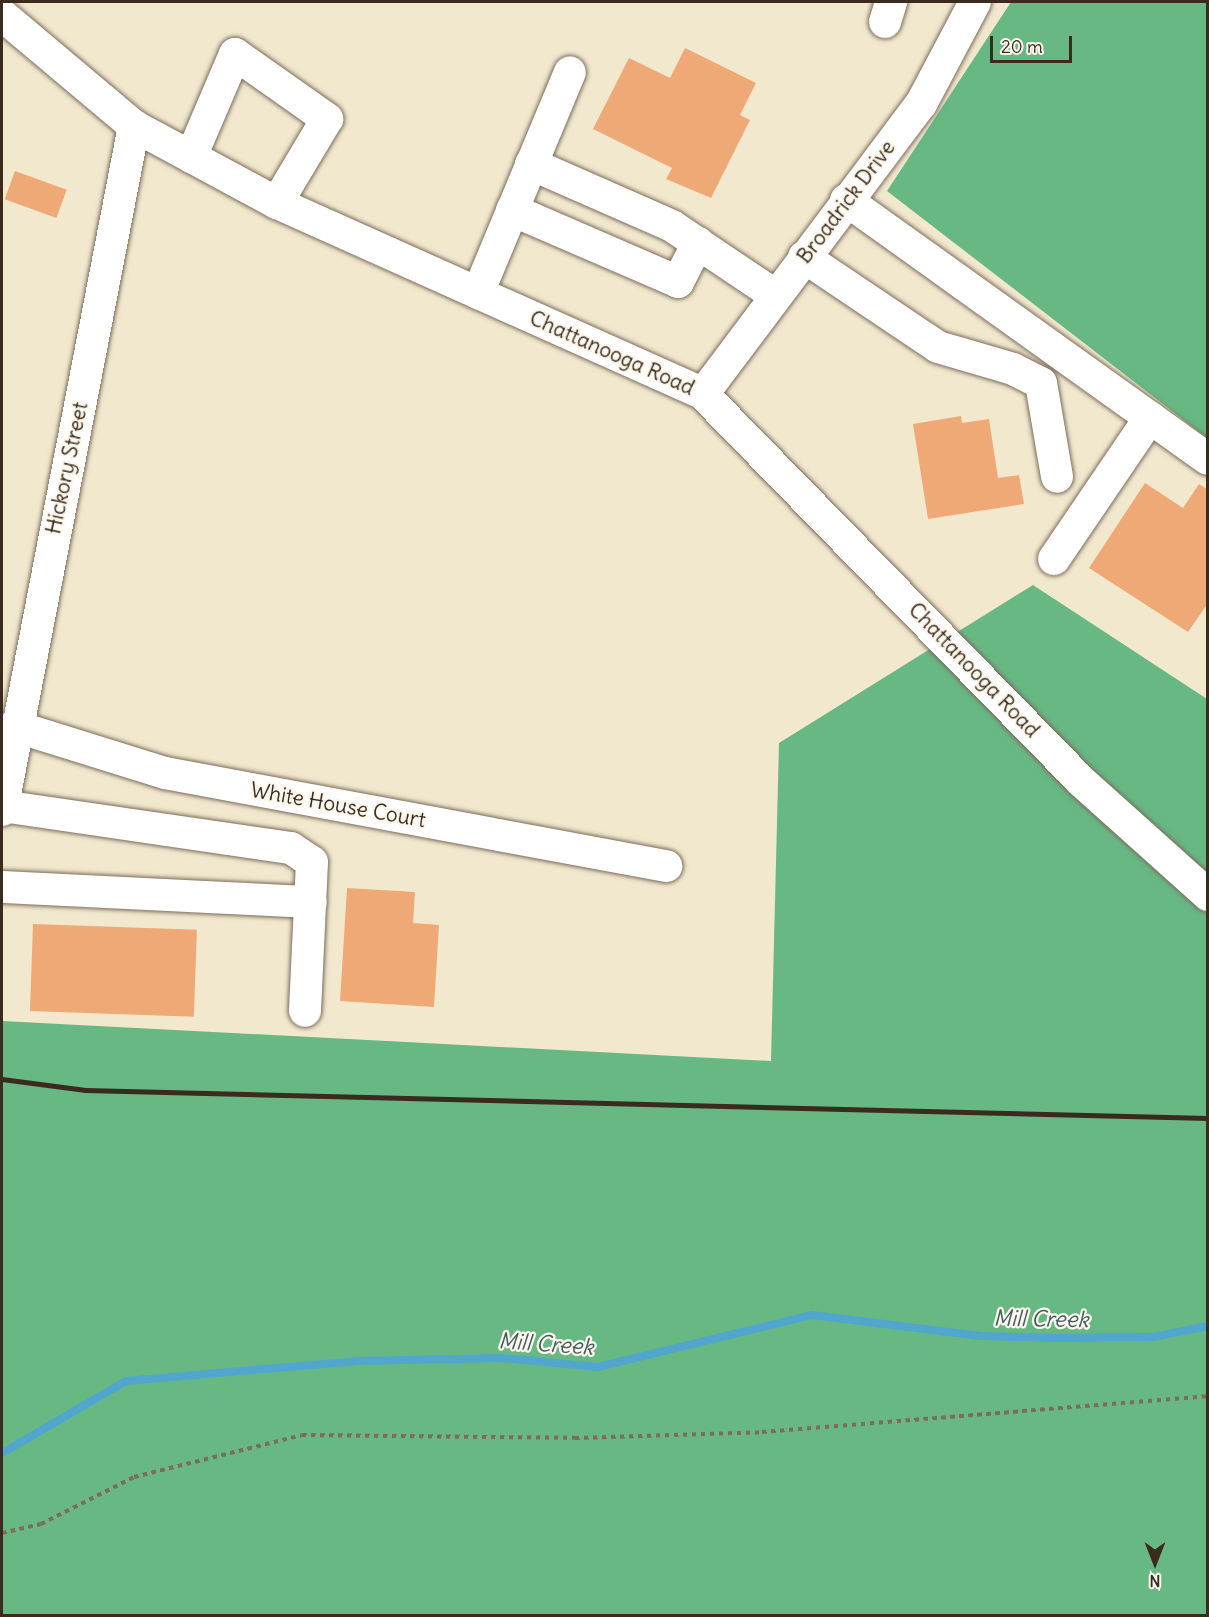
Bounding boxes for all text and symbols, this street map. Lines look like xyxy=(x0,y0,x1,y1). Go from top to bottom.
scale bar xyxy=(993,24,1076,62)
text: 20 m xyxy=(1001,35,1043,58)
street label: Broadrick Drive xyxy=(792,136,900,268)
street label: Chattanooga Road xyxy=(526,305,698,401)
street label: Hickory Street xyxy=(41,400,93,536)
street label: Chattanooga Road xyxy=(903,597,1045,743)
street label: White House Court xyxy=(248,777,428,833)
water label: Mill Creek xyxy=(993,1305,1089,1333)
water label: Mill Creek xyxy=(498,1328,594,1360)
north arrow xyxy=(1125,1533,1185,1593)
text: N xyxy=(1149,1571,1161,1591)

